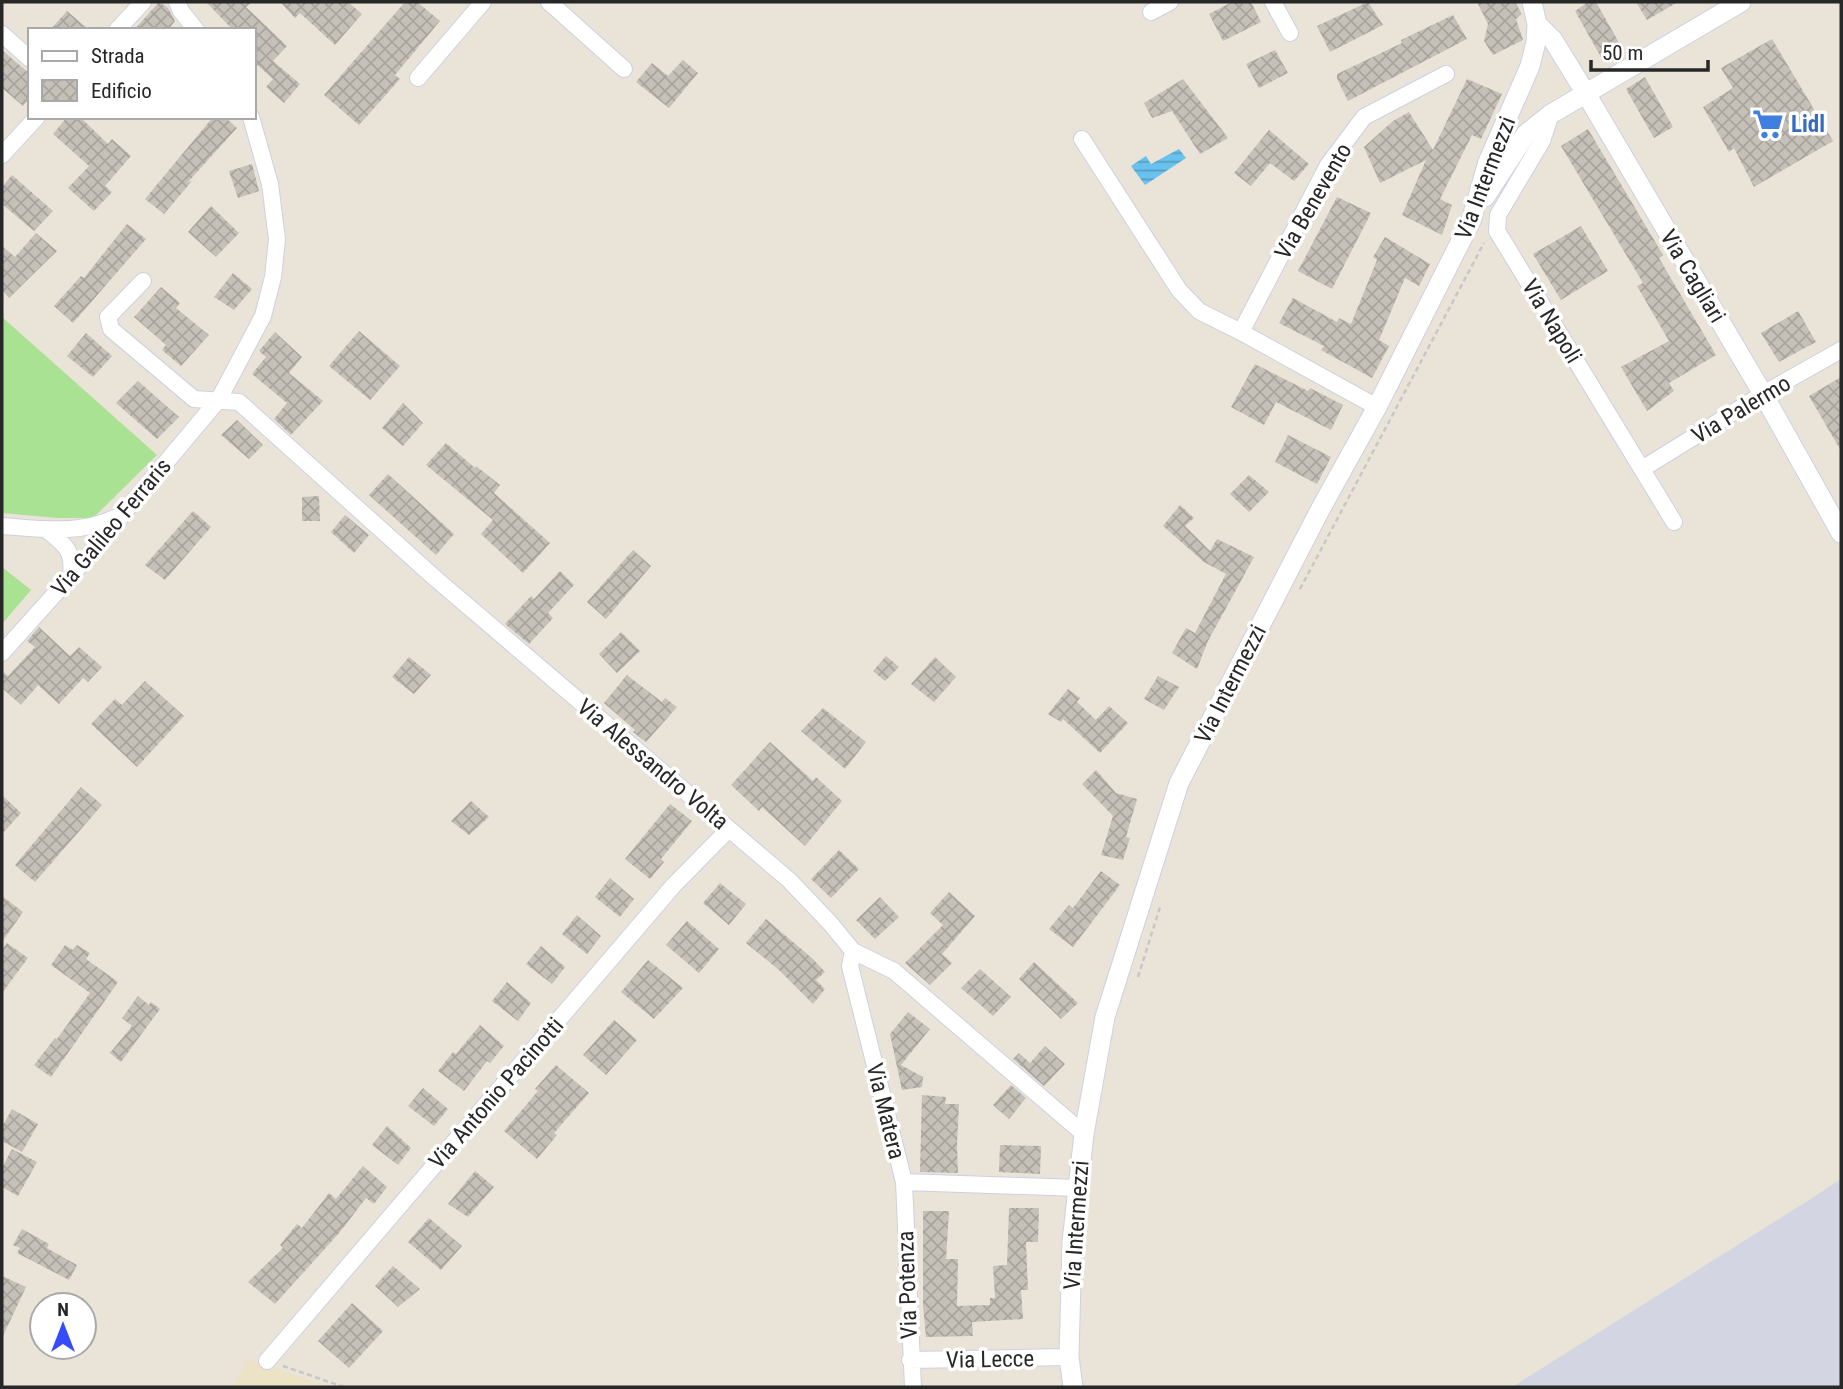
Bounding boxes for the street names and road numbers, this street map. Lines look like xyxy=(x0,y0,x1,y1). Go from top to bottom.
street label: Via Intermezzi xyxy=(1450,113,1521,243)
street label: Via Benevento xyxy=(1269,138,1357,264)
street label: Via Cagliari xyxy=(1654,225,1731,328)
street label: Via Napoli xyxy=(1516,274,1587,368)
street label: Via Palermo xyxy=(1687,370,1795,449)
street label: Via Galileo Ferraris xyxy=(46,453,177,602)
street label: Via Intermezzi xyxy=(1189,620,1272,748)
street label: Via Alessandro Volta xyxy=(572,693,734,835)
street label: Via Antonio Pacinotti xyxy=(423,1012,569,1174)
street label: Via Matera xyxy=(861,1060,910,1162)
street label: Via Intermezzi xyxy=(1059,1159,1094,1291)
street label: Via Potenza xyxy=(892,1230,923,1340)
street label: Via Lecce xyxy=(946,1345,1034,1374)

